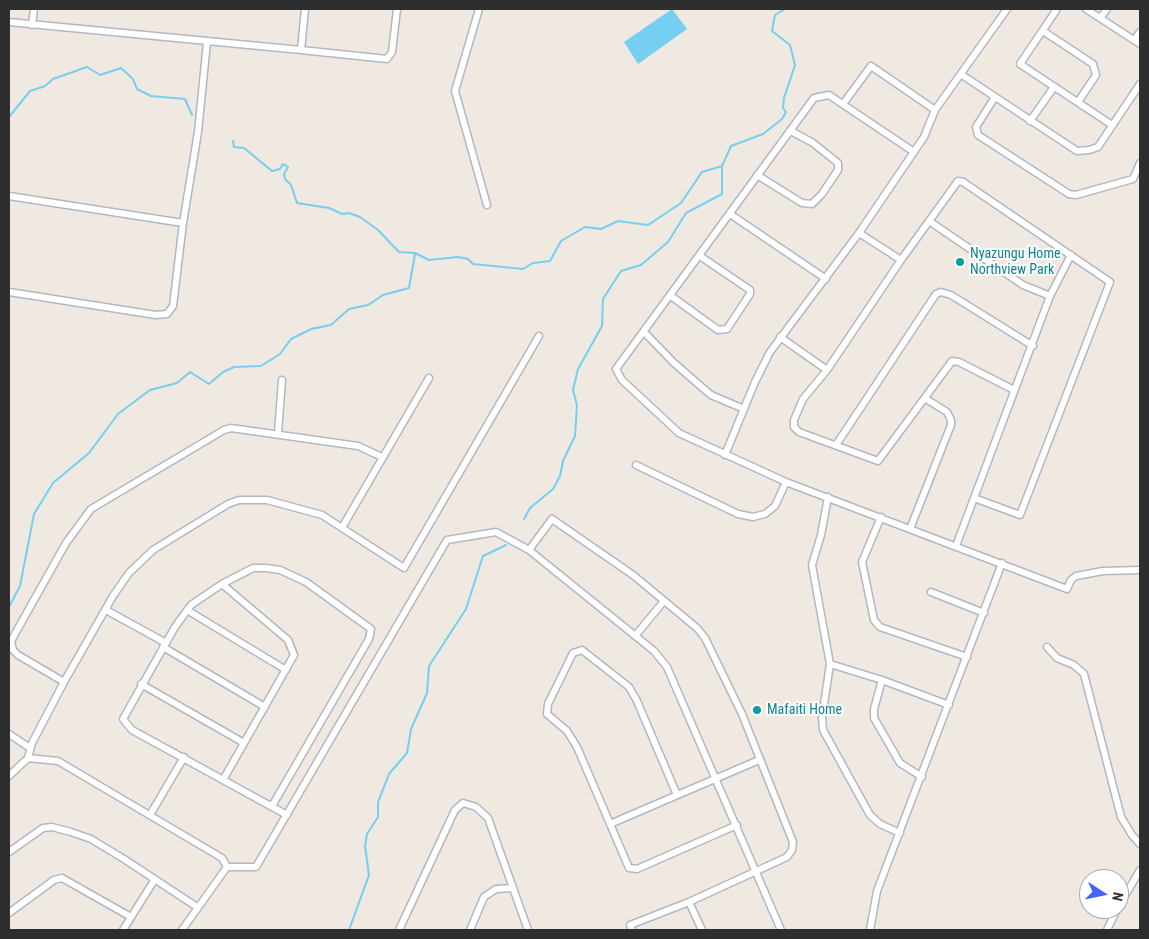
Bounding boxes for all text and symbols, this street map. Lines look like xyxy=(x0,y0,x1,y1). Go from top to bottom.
place label: Nyazungu Home Northview Park xyxy=(970,246,1061,278)
marker: Nyazungu Home Northview Park xyxy=(954,256,966,268)
place label: Mafaiti Home xyxy=(767,702,842,718)
marker: Mafaiti Home xyxy=(751,704,763,716)
north arrow xyxy=(1079,869,1129,919)
text: N xyxy=(1109,891,1126,902)

